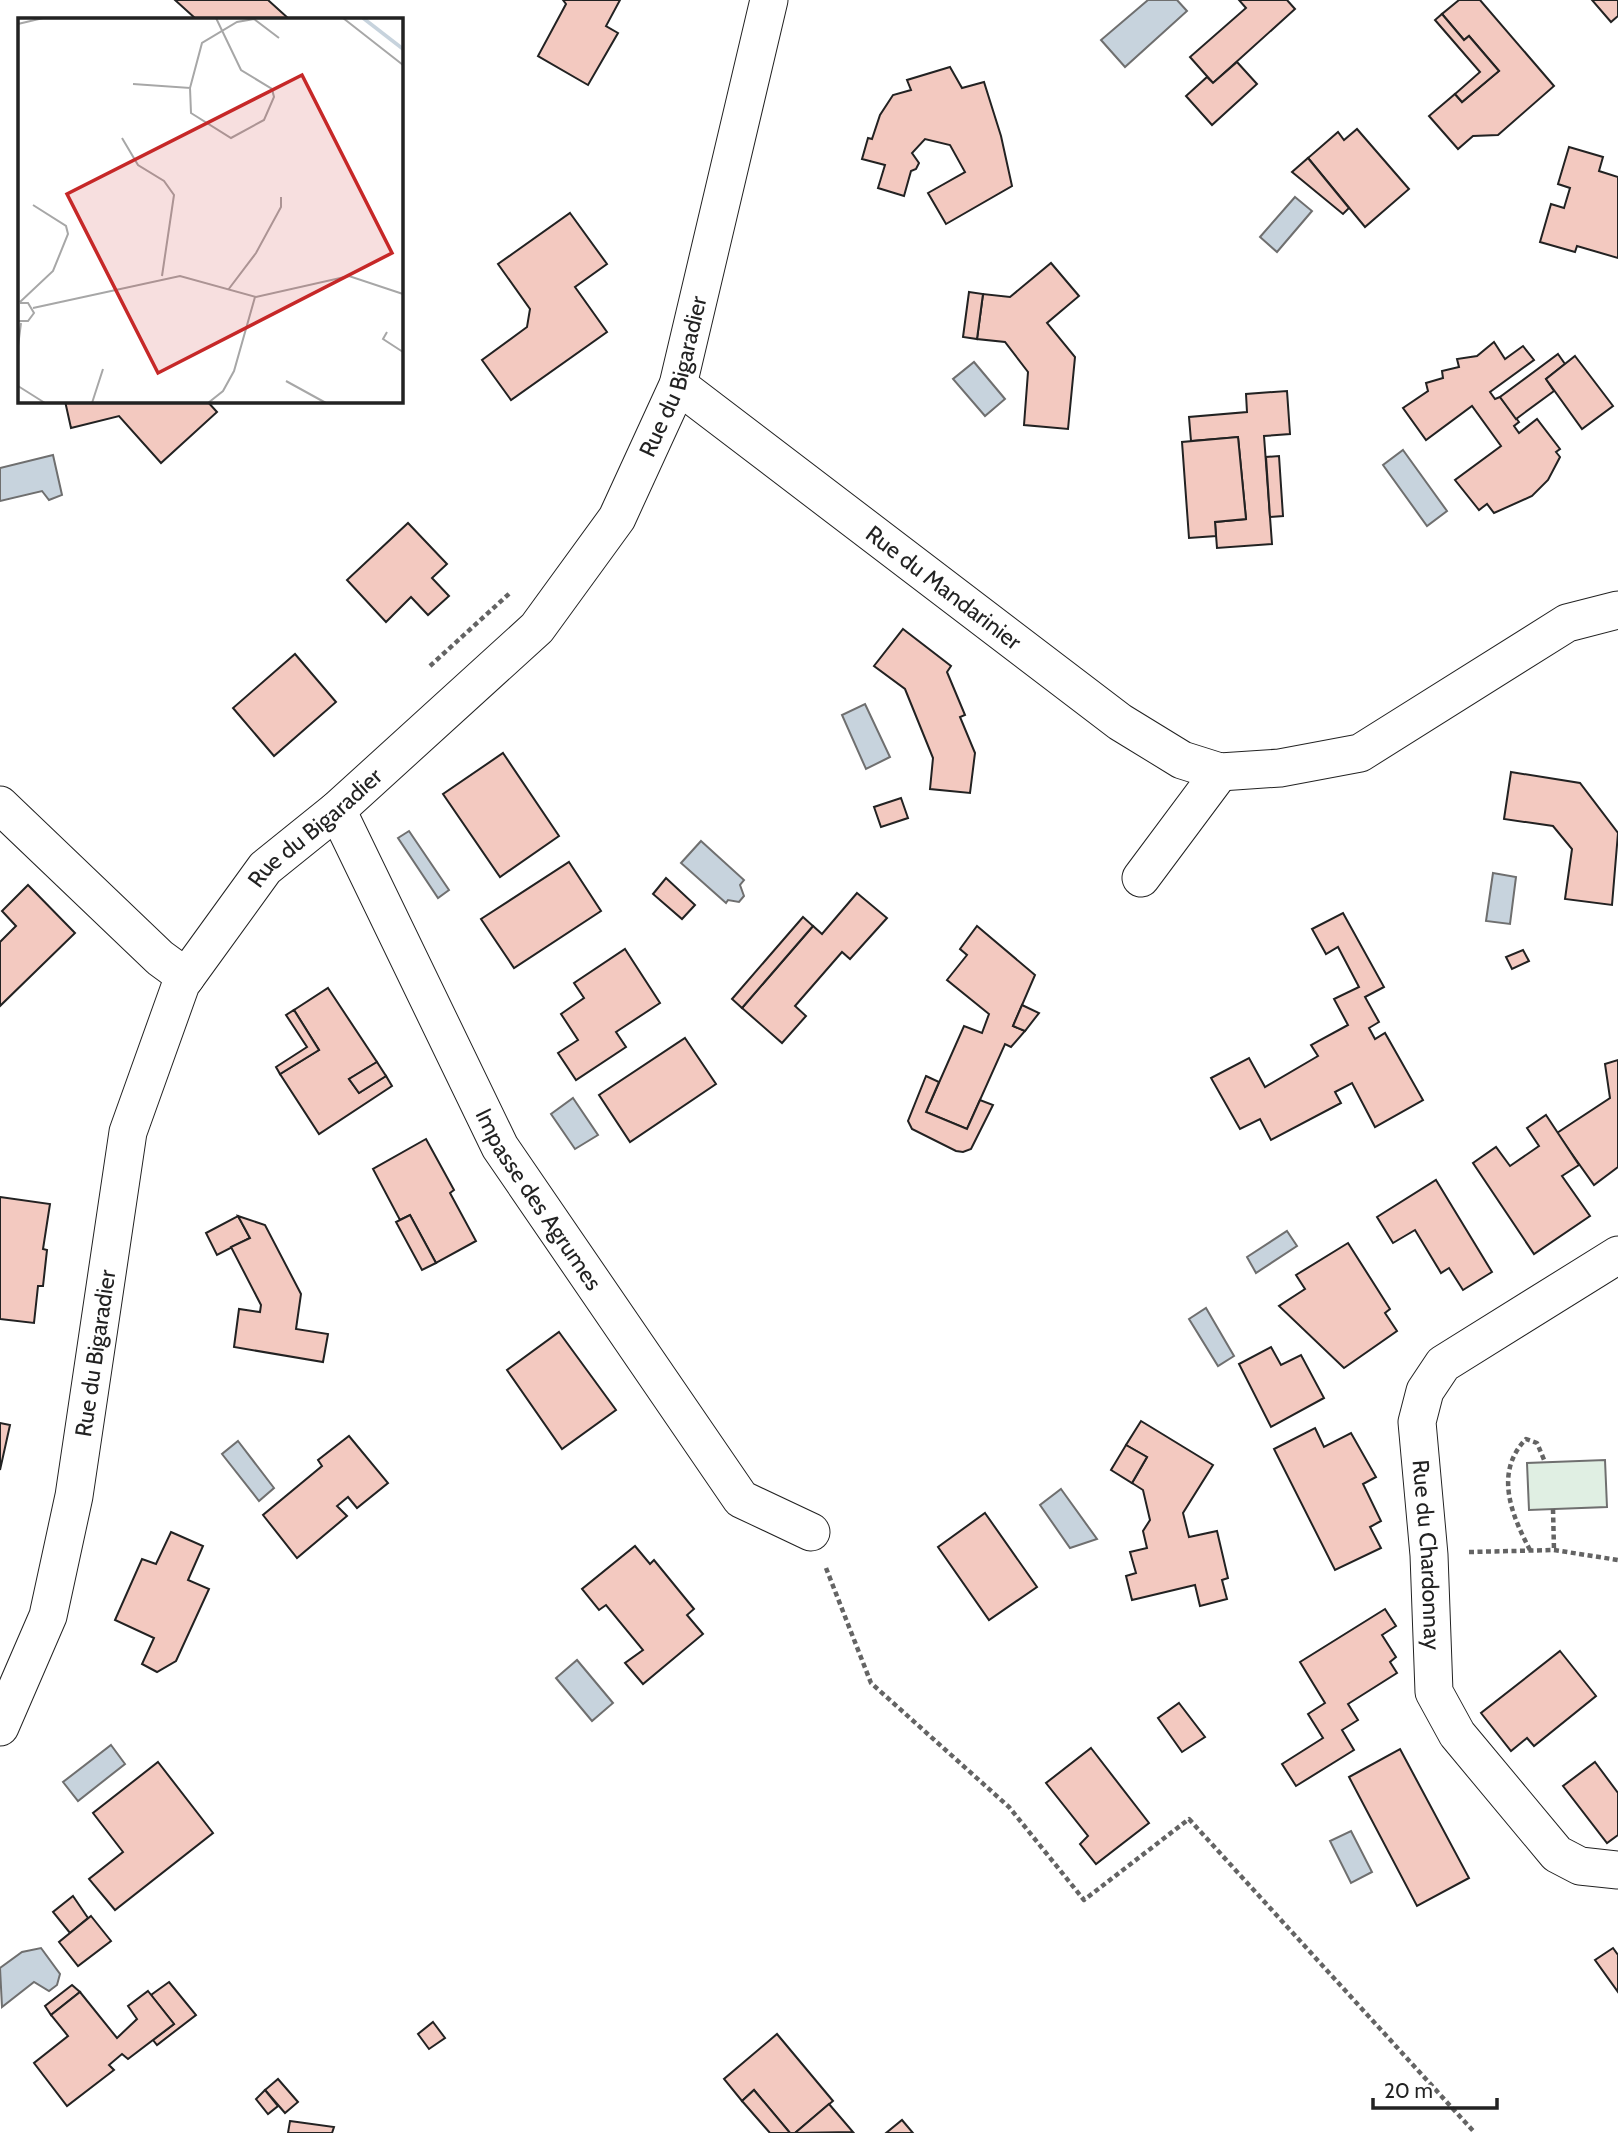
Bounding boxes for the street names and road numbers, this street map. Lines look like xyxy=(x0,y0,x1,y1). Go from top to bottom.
street label: Rue du Bigaradier xyxy=(633,293,713,461)
street label: Rue du Mandarinier xyxy=(860,519,1027,656)
street label: Rue du Bigaradier xyxy=(242,762,388,893)
street label: Impasse des Agrumes xyxy=(470,1104,608,1295)
street label: Rue du Bigaradier xyxy=(69,1267,121,1439)
street label: Rue du Chardonnay xyxy=(1406,1459,1446,1651)

